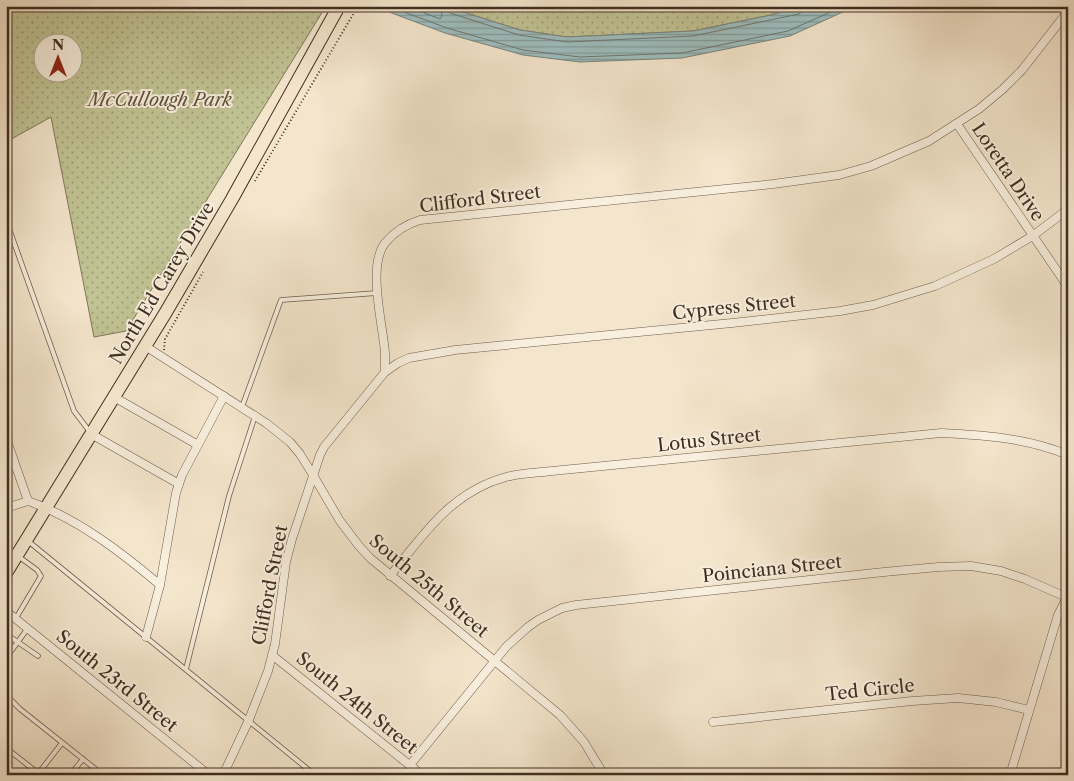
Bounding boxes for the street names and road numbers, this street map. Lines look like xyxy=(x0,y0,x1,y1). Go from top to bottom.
street label: Loretta Drive xyxy=(967,119,1049,225)
street label: Clifford Street xyxy=(418,181,543,217)
street label: North Ed Carey Drive xyxy=(105,198,219,368)
street label: Cypress Street xyxy=(671,290,797,324)
street label: Lotus Street xyxy=(656,424,762,456)
street label: Clifford Street xyxy=(248,522,293,647)
street label: South 25th Street xyxy=(365,530,494,643)
street label: Poinciana Street xyxy=(701,551,843,587)
street label: South 23rd Street xyxy=(52,625,183,737)
street label: South 24th Street xyxy=(292,647,423,759)
street label: Ted Circle xyxy=(825,674,915,706)

